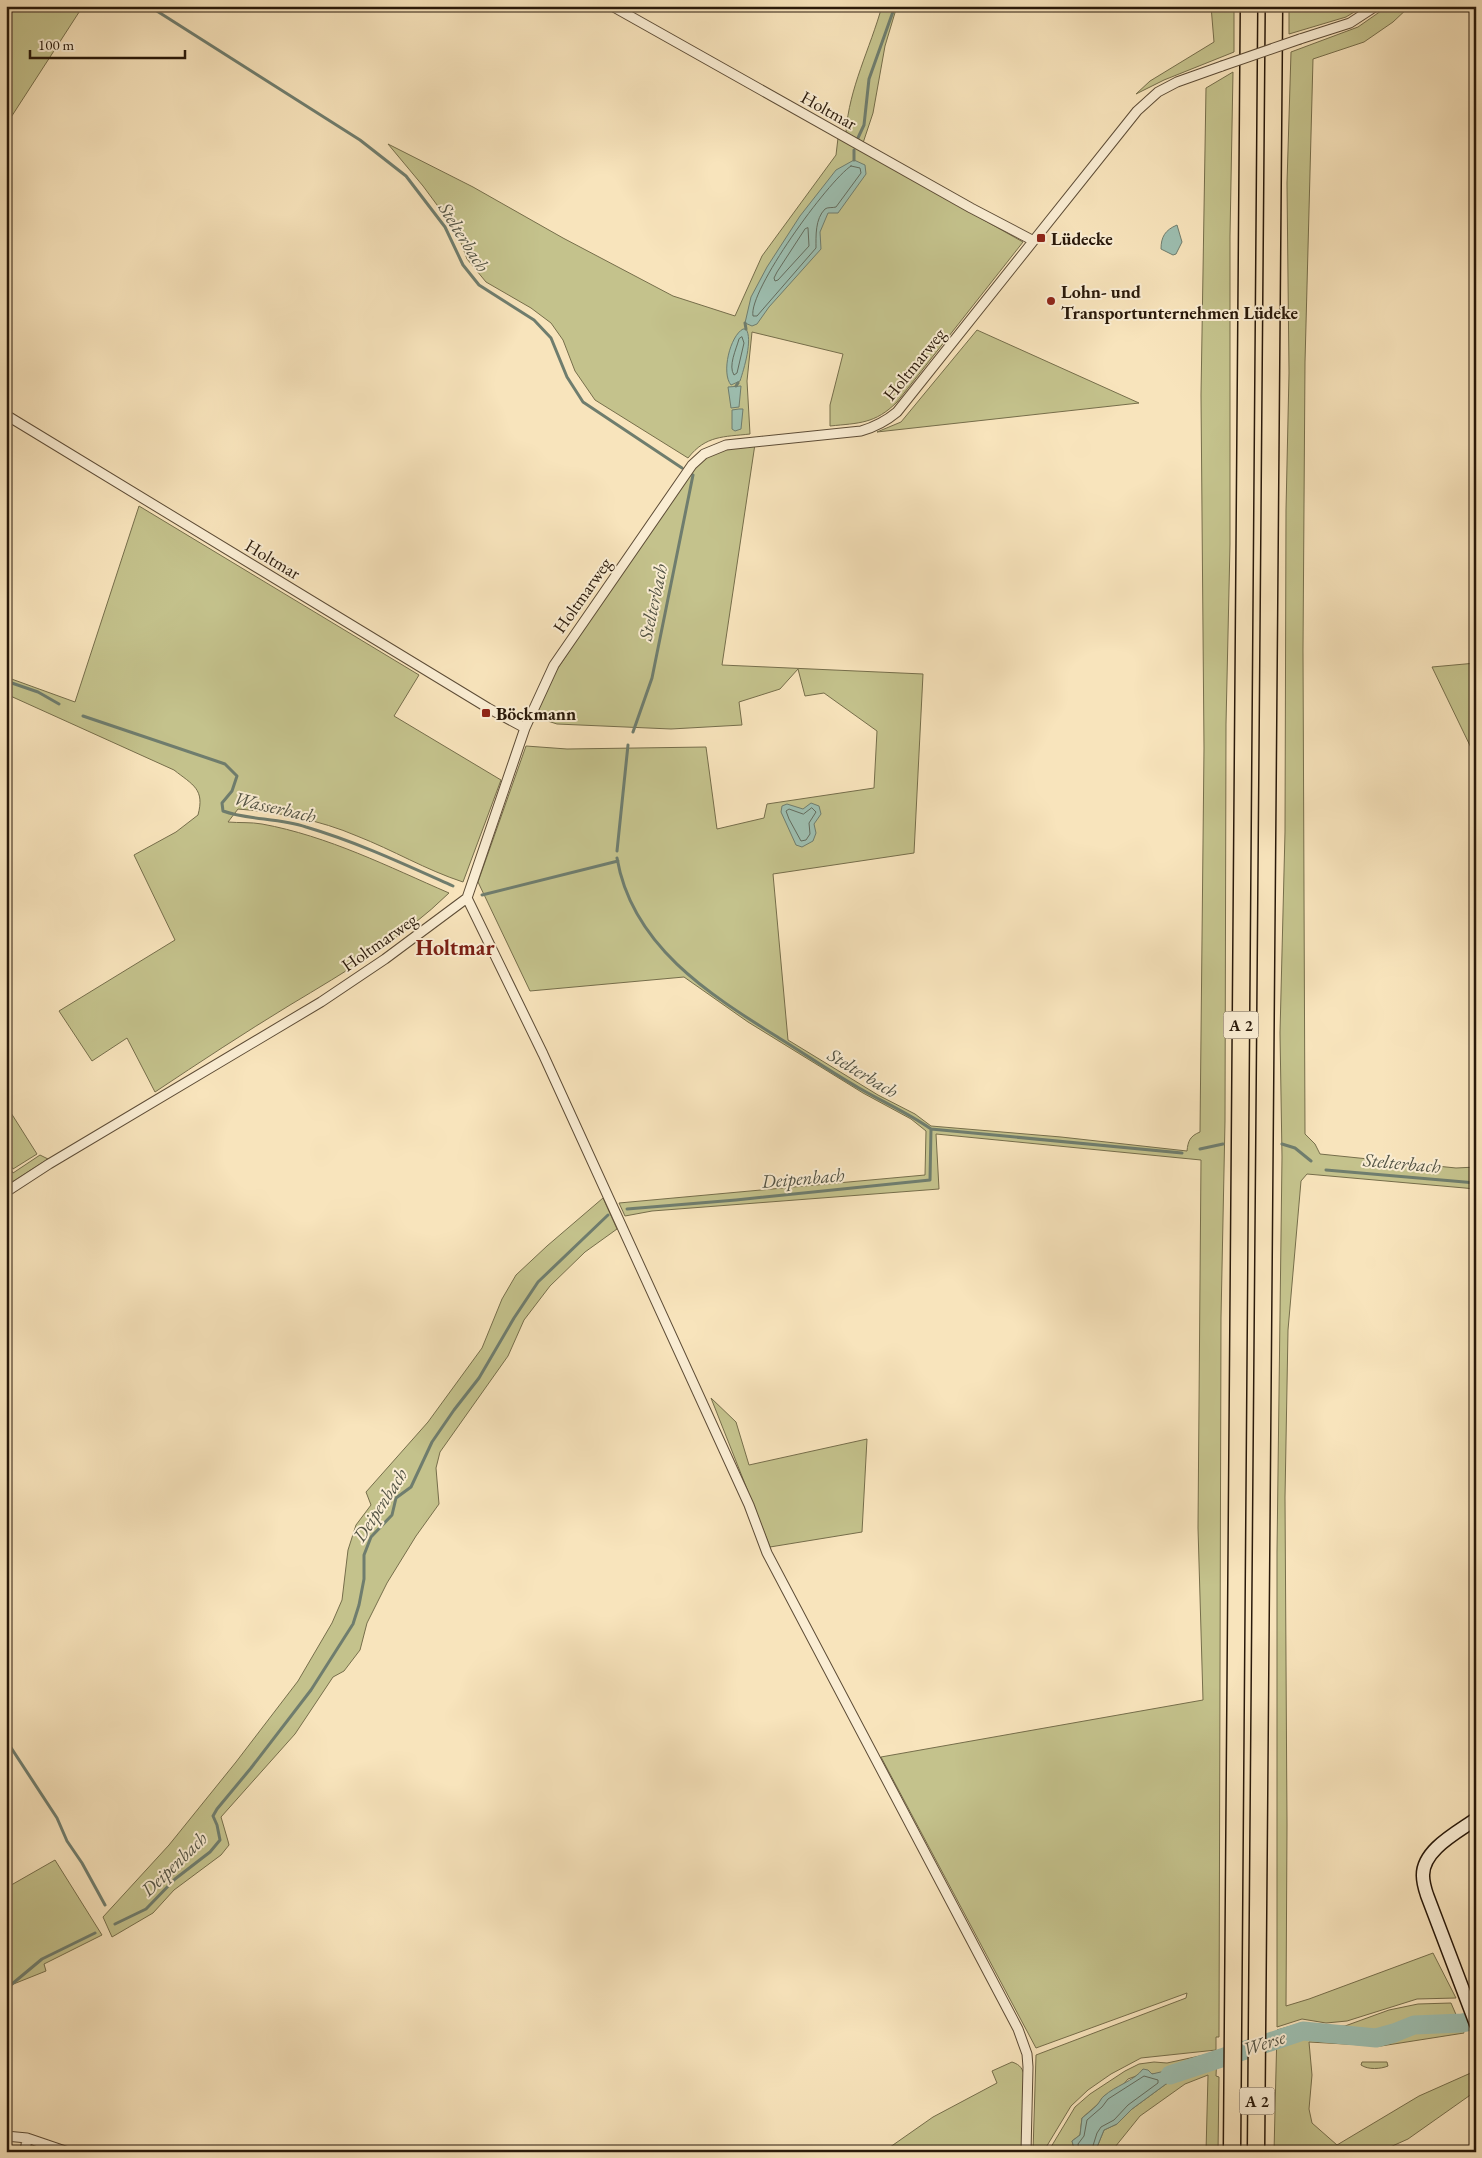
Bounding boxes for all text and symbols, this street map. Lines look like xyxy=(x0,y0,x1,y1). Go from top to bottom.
scale bar xyxy=(30,28,185,60)
text: 100 m xyxy=(38,35,75,54)
street label: Holtmar xyxy=(797,85,861,135)
water label: Stelterbach xyxy=(432,197,495,277)
place label: Lüdecke xyxy=(1051,227,1113,250)
marker: Lüdecke xyxy=(1035,232,1047,244)
place label: Lohn- und Transportunternehmen Lüdeke xyxy=(1061,280,1298,324)
marker: Lohn- und Transportunternehmen Lüdeke xyxy=(1045,295,1057,307)
street label: Holtmarweg xyxy=(878,323,950,405)
street label: Holtmar xyxy=(241,534,305,584)
street label: Holtmarweg xyxy=(548,553,617,637)
water label: Stelterbach xyxy=(632,561,673,644)
place label: Böckmann xyxy=(496,702,576,725)
marker: Böckmann xyxy=(480,707,492,719)
water label: Wasserbach xyxy=(231,785,319,829)
street label: Holtmarweg xyxy=(337,907,421,976)
district label: Holtmar xyxy=(415,933,495,962)
road number: A 2 xyxy=(1224,1012,1258,1038)
water label: Stelterbach xyxy=(822,1042,903,1104)
water label: Stelterbach xyxy=(1361,1147,1442,1179)
water label: Deipenbach xyxy=(759,1162,846,1194)
water label: Deipenbach xyxy=(346,1463,413,1548)
water label: Deipenbach xyxy=(135,1826,213,1903)
water label: Werse xyxy=(1239,2024,1289,2062)
road number: A 2 xyxy=(1240,2088,1274,2114)

